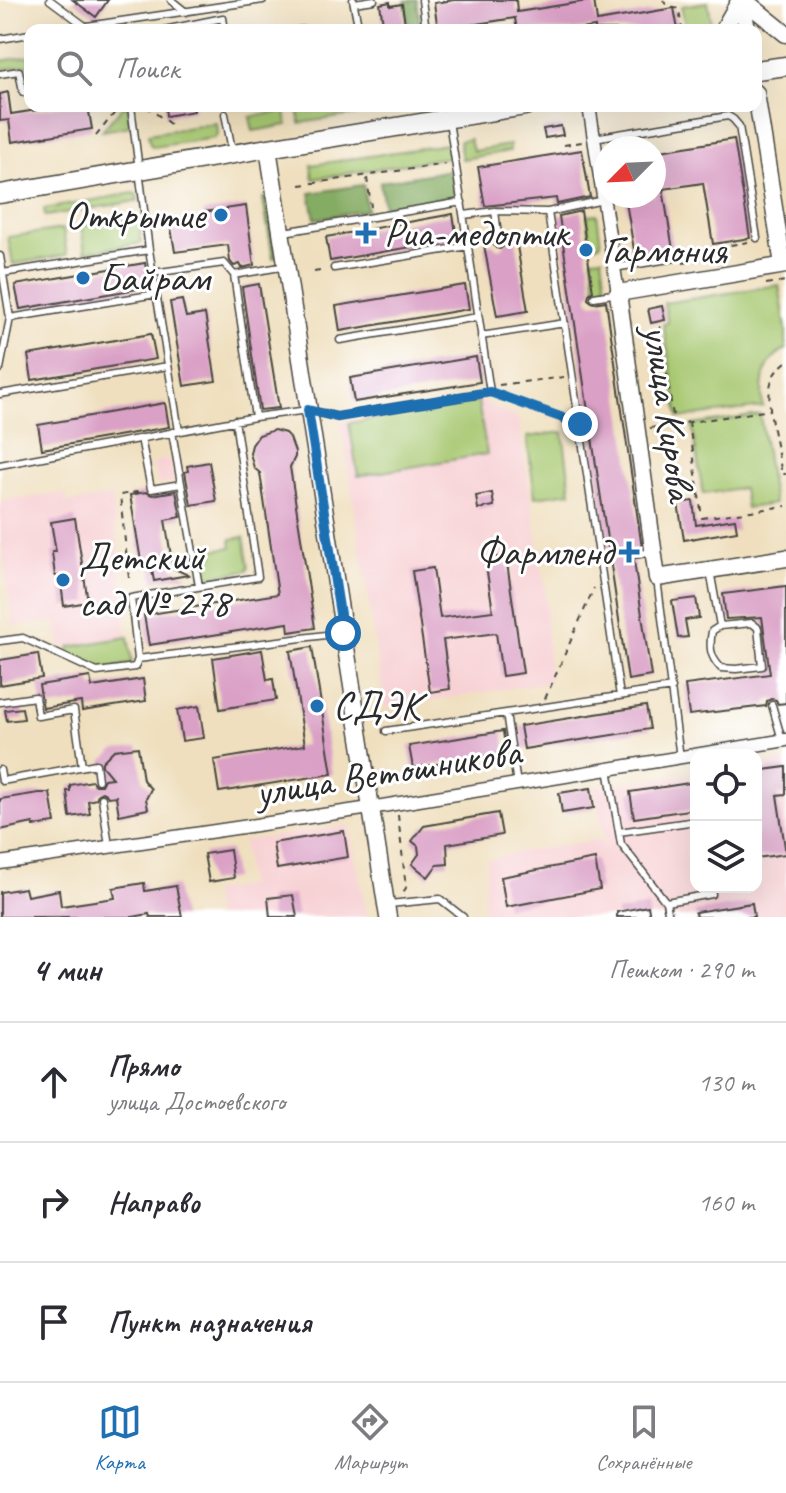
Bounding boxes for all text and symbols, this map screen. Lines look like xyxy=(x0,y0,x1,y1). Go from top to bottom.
search box xyxy=(24,24,762,112)
icon: search xyxy=(52,46,96,90)
text: Поиск xyxy=(116,49,179,87)
north arrow xyxy=(594,136,666,208)
place label: Открытие xyxy=(65,190,208,240)
marker: Открытие xyxy=(212,206,230,224)
place label: Риа-медоптик xyxy=(384,208,572,258)
marker: Риа-медоптик xyxy=(355,222,377,244)
place label: Гармония xyxy=(602,225,728,275)
marker: Гармония xyxy=(577,241,595,259)
place label: Байрам xyxy=(99,253,212,303)
marker: Байрам xyxy=(74,269,92,287)
street label: улица Кирова xyxy=(632,320,707,507)
route end xyxy=(562,406,598,442)
place label: Фармленд xyxy=(476,527,616,577)
place label: Детский сад № 278 xyxy=(79,532,234,628)
marker: Фармленд xyxy=(620,543,638,561)
marker: Детский сад № 278 xyxy=(54,571,72,589)
route start xyxy=(325,615,361,651)
place label: СДЭК xyxy=(333,681,429,731)
marker: СДЭК xyxy=(308,697,326,715)
street label: улица Ветошникова xyxy=(250,726,527,818)
map controls xyxy=(690,749,762,893)
button: locate xyxy=(690,749,762,821)
button: layers xyxy=(690,821,762,893)
text: 4 мин xyxy=(32,948,101,991)
text: Пешком · 290 m xyxy=(609,953,754,986)
text: Прямо xyxy=(108,1047,179,1085)
icon: ahead xyxy=(32,1060,76,1104)
text: 130 m xyxy=(698,1066,754,1099)
text: улица Достоевского xyxy=(108,1085,285,1118)
icon: right xyxy=(32,1180,76,1224)
text: Направо xyxy=(108,1183,200,1221)
text: 160 m xyxy=(698,1186,754,1219)
icon: arrive xyxy=(32,1300,76,1344)
text: Пункт назначения xyxy=(108,1303,311,1341)
tab: Карта xyxy=(95,1400,145,1476)
tab: Маршрут xyxy=(334,1400,407,1476)
tab: Сохранённые xyxy=(596,1400,691,1476)

